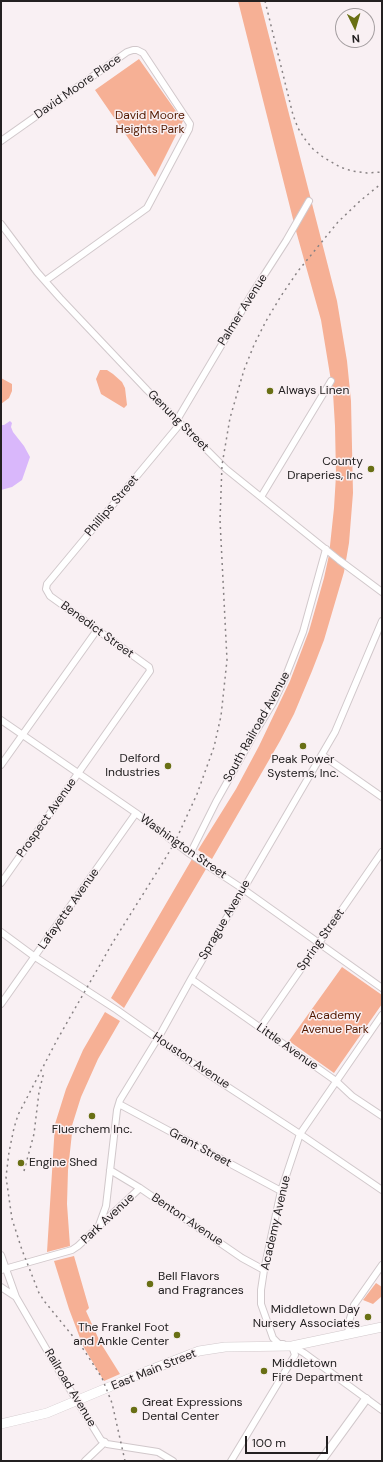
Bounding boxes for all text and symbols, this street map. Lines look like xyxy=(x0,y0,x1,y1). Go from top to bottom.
north arrow xyxy=(335,8,375,48)
text: N xyxy=(351,32,361,46)
street label: David Moore Place xyxy=(32,52,124,122)
park label: David Moore Heights Park xyxy=(115,109,185,137)
street label: Palmer Avenue xyxy=(215,271,271,349)
place label: Always Linen xyxy=(278,384,349,398)
marker: Always Linen xyxy=(265,386,275,396)
street label: Genung Street xyxy=(144,387,212,455)
place label: County Draperies, Inc xyxy=(287,455,363,483)
marker: County Draperies, Inc xyxy=(366,464,376,474)
street label: Phillips Street xyxy=(82,472,142,540)
street label: Benedict Street xyxy=(58,599,136,661)
street label: South Railroad Avenue xyxy=(221,669,293,785)
marker: Peak Power Systems, Inc. xyxy=(298,741,308,751)
place label: Delford Industries xyxy=(105,752,160,780)
place label: Peak Power Systems, Inc. xyxy=(267,753,339,781)
marker: Delford Industries xyxy=(163,761,173,771)
street label: Prospect Avenue xyxy=(14,775,80,861)
street label: Washington Street xyxy=(137,812,229,882)
street label: Lafayette Avenue xyxy=(36,866,102,952)
street label: Sprague Avenue xyxy=(196,878,254,962)
street label: Spring Street xyxy=(294,906,348,974)
park label: Academy Avenue Park xyxy=(301,1009,369,1037)
street label: Little Avenue xyxy=(253,1020,321,1074)
street label: Houston Avenue xyxy=(149,1030,233,1092)
marker: Fluerchem Inc. xyxy=(87,1111,97,1121)
place label: Fluerchem Inc. xyxy=(52,1123,132,1137)
street label: Grant Street xyxy=(166,1125,234,1171)
place label: Engine Shed xyxy=(29,1156,97,1170)
marker: Engine Shed xyxy=(16,1158,26,1168)
street label: Academy Avenue xyxy=(258,1174,294,1272)
street label: Park Avenue xyxy=(78,1191,138,1247)
street label: Benton Avenue xyxy=(148,1191,226,1249)
place label: Bell Flavors and Fragrances xyxy=(158,1270,244,1298)
marker: Bell Flavors and Fragrances xyxy=(145,1279,155,1289)
place label: Middletown Day Nursery Associates xyxy=(253,1303,360,1331)
marker: Middletown Day Nursery Associates xyxy=(363,1312,373,1322)
place label: The Frankel Foot and Ankle Center xyxy=(73,1321,169,1349)
marker: The Frankel Foot and Ankle Center xyxy=(172,1330,182,1340)
street label: Railroad Avenue xyxy=(41,1346,99,1430)
street label: East Main Street xyxy=(109,1346,199,1394)
place label: Middletown Fire Department xyxy=(272,1357,363,1385)
marker: Middletown Fire Department xyxy=(259,1366,269,1376)
place label: Great Expressions Dental Center xyxy=(142,1396,243,1424)
marker: Great Expressions Dental Center xyxy=(129,1405,139,1415)
scale bar xyxy=(247,1428,330,1454)
text: 100 m xyxy=(252,1435,286,1451)

